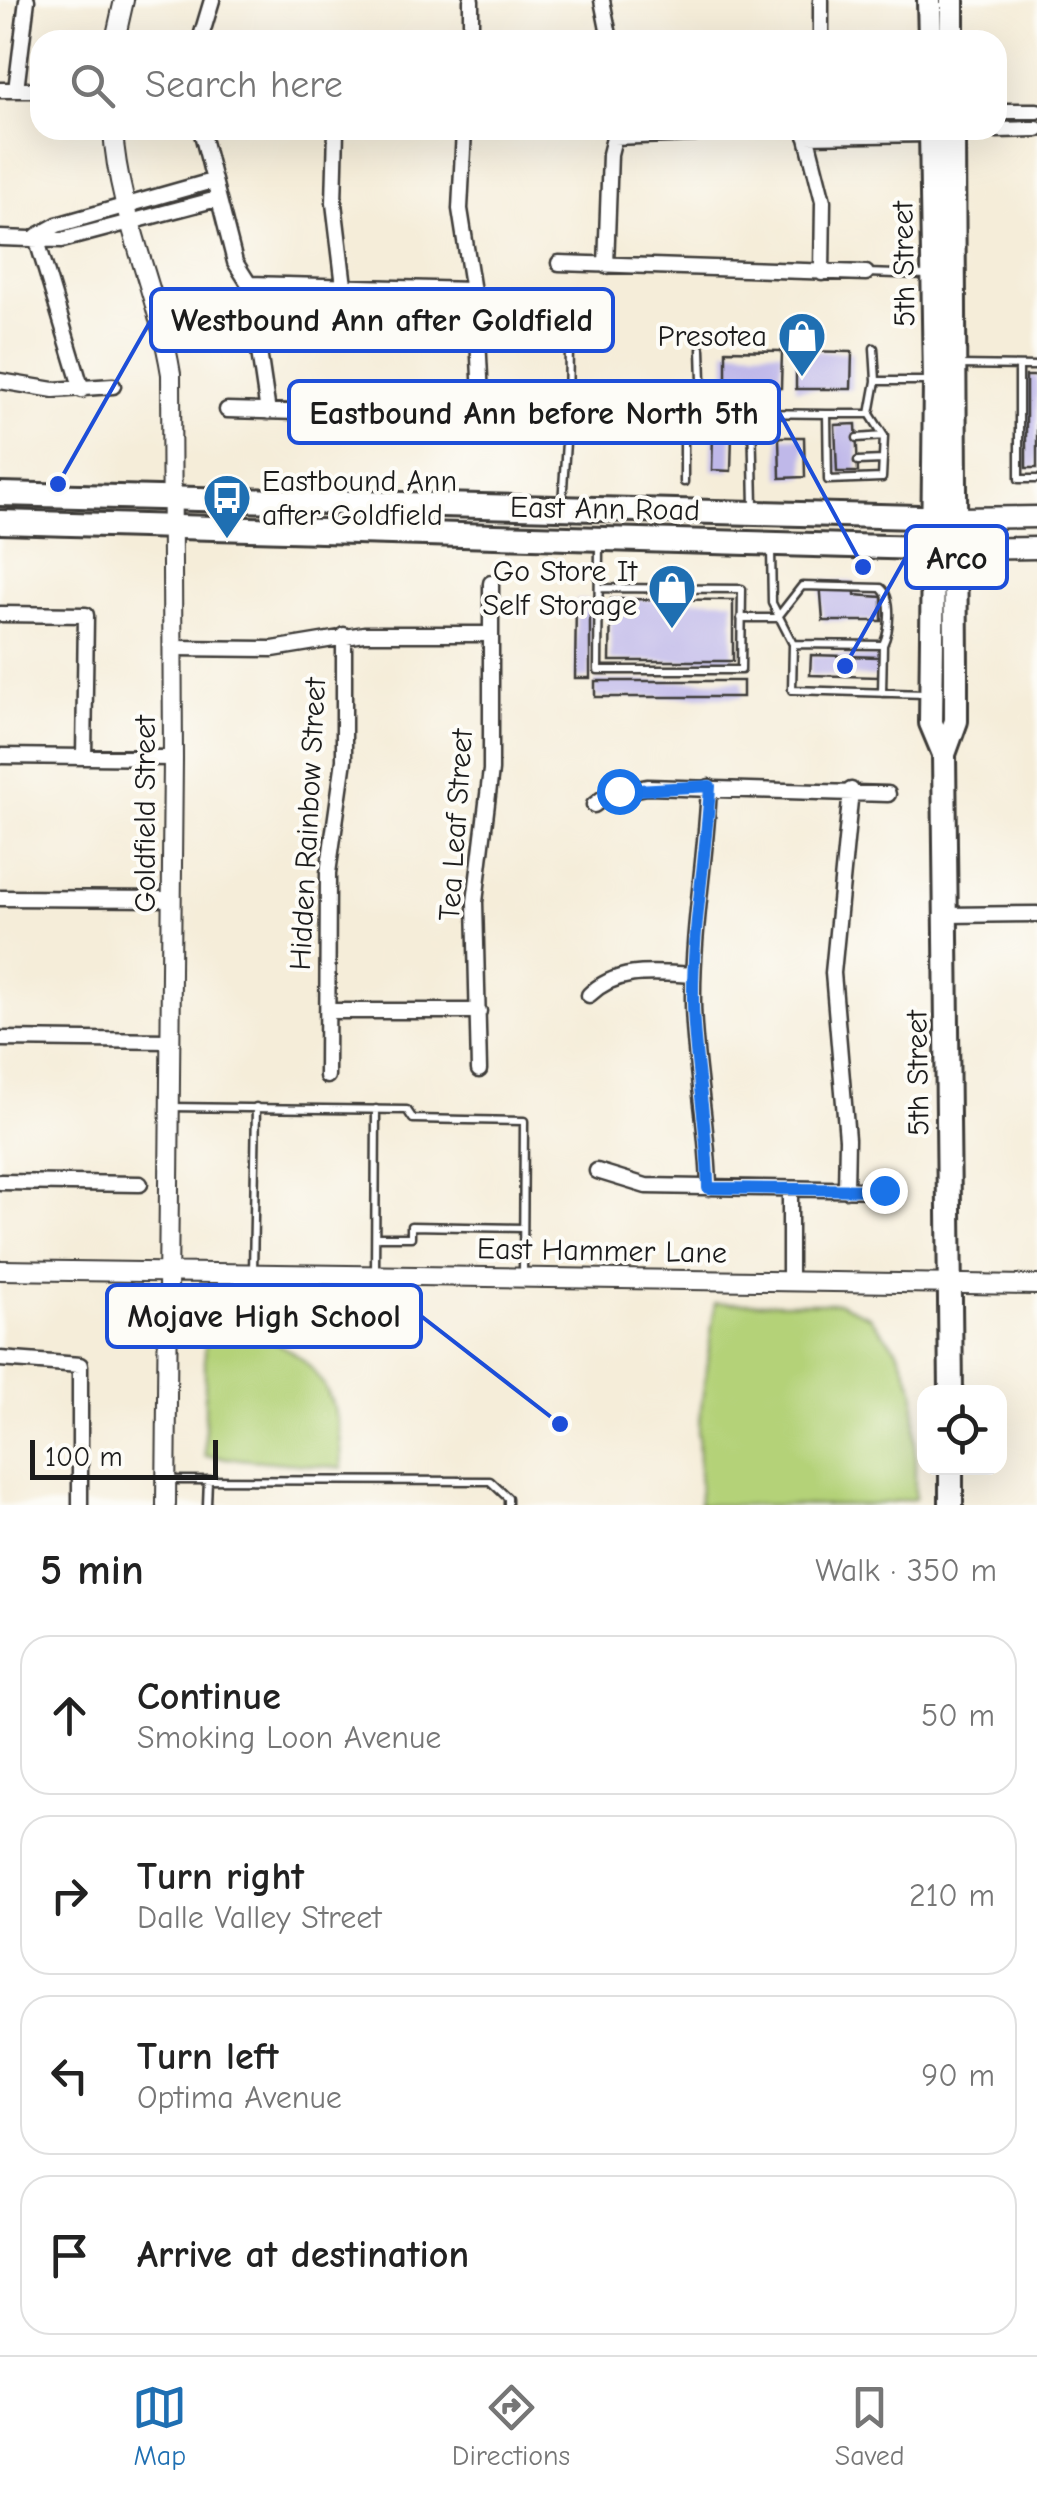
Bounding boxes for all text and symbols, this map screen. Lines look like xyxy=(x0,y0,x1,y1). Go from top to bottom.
search box xyxy=(30,30,1007,140)
icon: search xyxy=(65,58,120,113)
text: Search here xyxy=(145,63,343,107)
street label: 5th Street xyxy=(885,199,923,327)
callout: Westbound Ann after Goldfield xyxy=(151,289,613,351)
text: Westbound Ann after Goldfield xyxy=(171,302,593,339)
shop icon: Presotea xyxy=(776,310,828,378)
place label: Presotea xyxy=(658,319,767,354)
callout: Eastbound Ann before North 5th xyxy=(289,381,779,443)
text: Eastbound Ann before North 5th xyxy=(309,395,759,432)
place label: Eastbound Ann after Goldfield xyxy=(262,464,457,533)
bus stop icon: Eastbound Ann after Goldfield xyxy=(201,472,253,540)
street label: East Ann Road xyxy=(510,490,700,528)
callout: Arco xyxy=(906,526,1007,588)
text: Arco xyxy=(926,540,988,577)
place label: Go Store It Self Storage xyxy=(483,554,638,623)
shop icon: Go Store It Self Storage xyxy=(646,562,698,630)
street label: Hidden Rainbow Street xyxy=(283,675,333,971)
street label: Goldfield Street xyxy=(128,714,163,913)
street label: Tea Leaf Street xyxy=(432,726,480,922)
route start xyxy=(597,769,643,815)
street label: 5th Street xyxy=(899,1008,937,1136)
route end xyxy=(862,1168,908,1214)
street label: East Hammer Lane xyxy=(477,1231,727,1271)
callout: Mojave High School xyxy=(107,1285,421,1347)
text: Mojave High School xyxy=(127,1298,401,1335)
map controls xyxy=(917,1385,1007,1475)
button: locate xyxy=(917,1385,1007,1475)
scale bar xyxy=(30,1435,218,1480)
text: 100 m xyxy=(45,1441,123,1473)
text: 5 min xyxy=(40,1546,144,1595)
text: Walk · 350 m xyxy=(815,1552,997,1589)
text: Continue xyxy=(137,1675,281,1719)
icon: ahead xyxy=(42,1688,97,1743)
text: 50 m xyxy=(921,1697,995,1734)
text: Smoking Loon Avenue xyxy=(137,1719,441,1756)
text: Turn right xyxy=(137,1855,304,1899)
icon: right xyxy=(42,1868,97,1923)
text: 210 m xyxy=(909,1877,995,1914)
text: Dalle Valley Street xyxy=(137,1899,381,1936)
text: Turn left xyxy=(137,2035,278,2079)
icon: left xyxy=(42,2048,97,2103)
text: 90 m xyxy=(921,2057,995,2094)
text: Optima Avenue xyxy=(137,2079,342,2116)
icon: arrive xyxy=(42,2228,97,2283)
text: Arrive at destination xyxy=(137,2233,469,2277)
tab: Map xyxy=(132,2380,187,2472)
tab: Directions xyxy=(452,2380,570,2472)
tab: Saved xyxy=(835,2380,905,2472)

